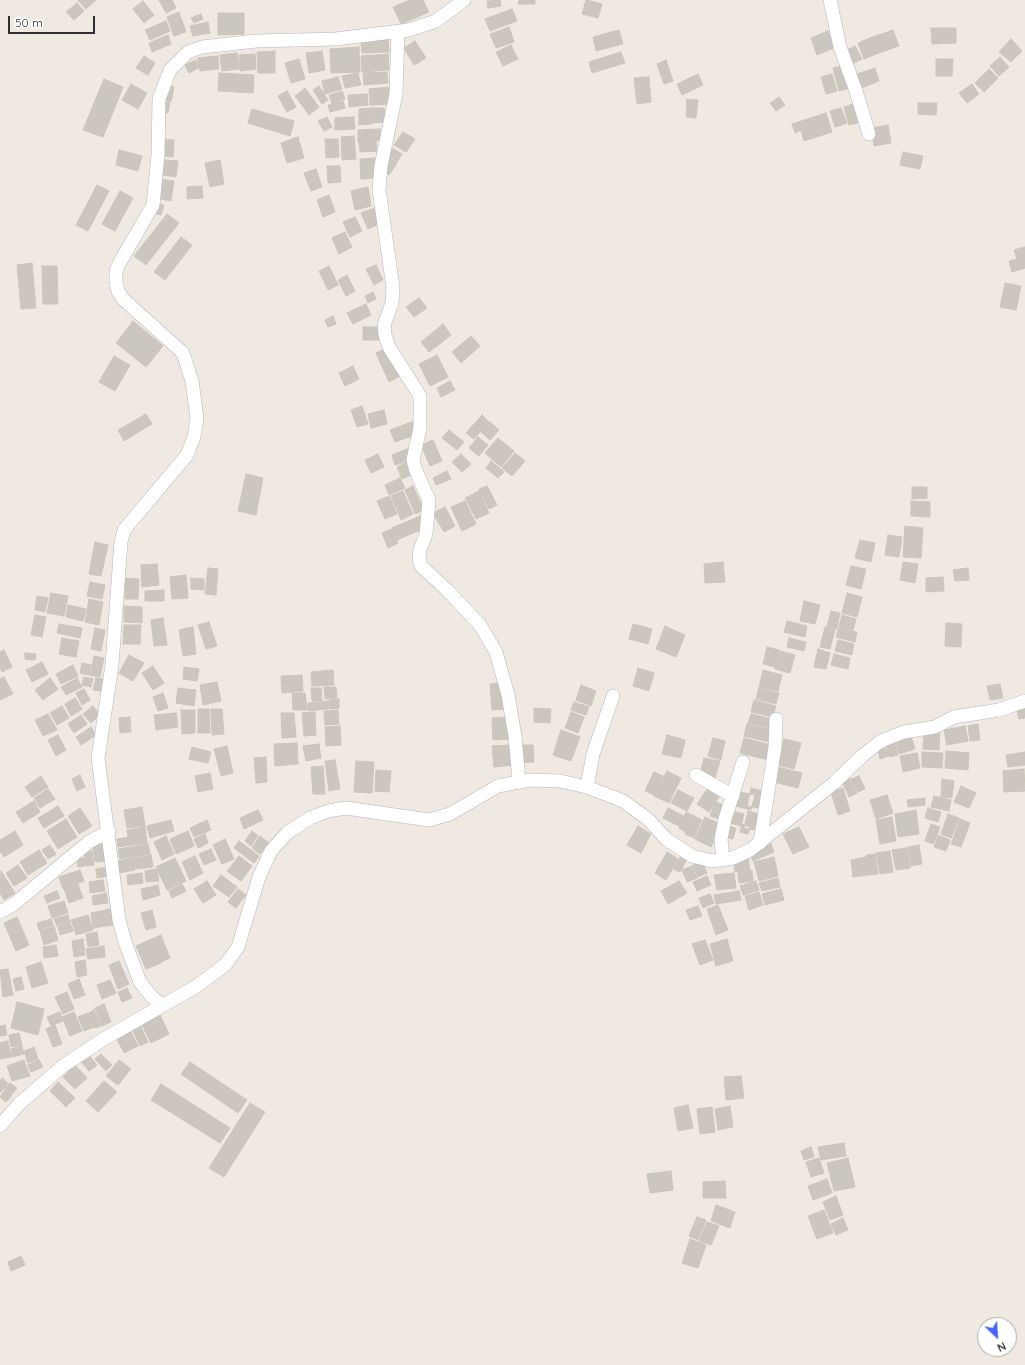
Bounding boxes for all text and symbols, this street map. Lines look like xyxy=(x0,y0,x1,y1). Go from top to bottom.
scale bar xyxy=(10,8,97,34)
text: 50 m xyxy=(15,15,43,30)
north arrow xyxy=(977,1317,1017,1357)
text: N xyxy=(995,1339,1008,1355)

